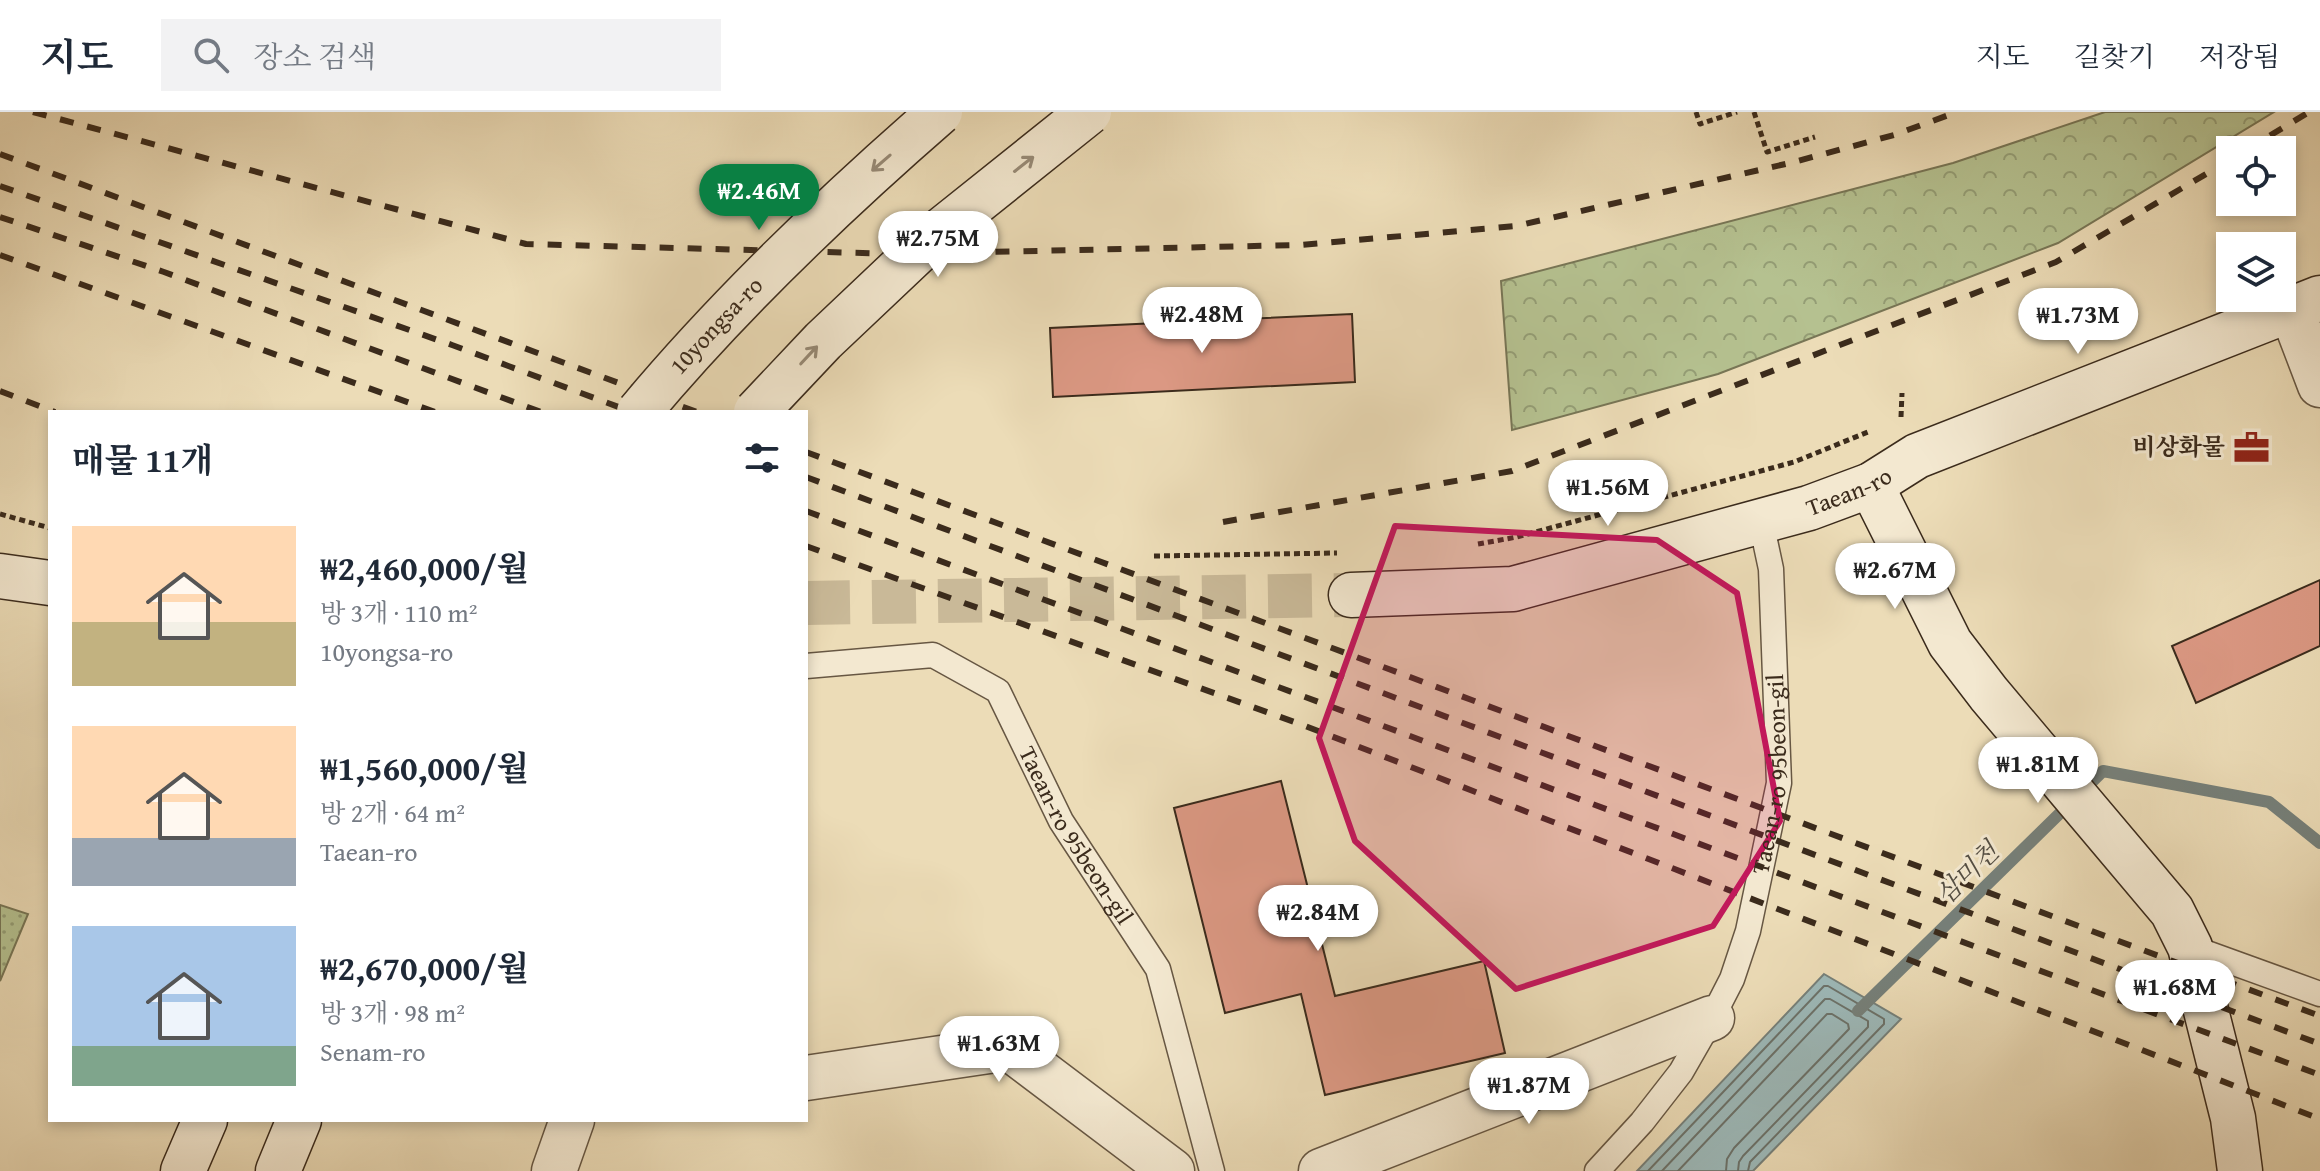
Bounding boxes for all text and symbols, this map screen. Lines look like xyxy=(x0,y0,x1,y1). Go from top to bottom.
search box xyxy=(161,19,721,91)
text: 지도 xyxy=(40,28,113,84)
icon: search xyxy=(189,33,233,77)
text: 장소 검색 xyxy=(253,34,376,78)
text: 지도 xyxy=(1976,35,2030,76)
text: 길찾기 xyxy=(2074,35,2155,76)
text: 저장됨 xyxy=(2199,35,2280,76)
map controls xyxy=(2216,136,2296,312)
button: locate xyxy=(2216,136,2296,216)
one-way arrow xyxy=(872,154,892,172)
one-way arrow xyxy=(1013,155,1034,172)
pin: ₩2.46M xyxy=(694,164,824,232)
text: ₩2.46M xyxy=(717,170,801,209)
pin: ₩2.75M xyxy=(873,211,1003,279)
text: ₩2.75M xyxy=(896,217,980,256)
button: layers xyxy=(2216,232,2296,312)
street label: 10yongsa-ro xyxy=(661,268,771,382)
pin: ₩2.48M xyxy=(1137,287,1267,355)
pin: ₩1.73M xyxy=(2013,288,2143,356)
text: ₩2.48M xyxy=(1160,293,1244,332)
text: ₩1.73M xyxy=(2036,294,2120,333)
one-way arrow xyxy=(800,346,818,366)
office icon: 비상화물 xyxy=(2232,428,2270,466)
place label: 비상화물 xyxy=(2132,429,2225,464)
text: 매물 11개 xyxy=(72,435,213,484)
icon: filters xyxy=(740,436,784,480)
street label: Taean-ro xyxy=(1801,458,1899,525)
pin: ₩1.56M xyxy=(1543,460,1673,528)
text: ₩1.56M xyxy=(1566,466,1650,505)
text: ₩2,460,000/월 xyxy=(320,543,529,592)
pin: ₩2.67M xyxy=(1830,543,1960,611)
text: ₩2.67M xyxy=(1853,549,1937,588)
icon: home xyxy=(136,558,232,654)
text: 방 3개 · 110 m² xyxy=(320,593,478,632)
text: 10yongsa-ro xyxy=(320,632,453,671)
street label: Taean-ro 95beon-gil xyxy=(1742,673,1796,877)
pin: ₩1.81M xyxy=(1973,737,2103,805)
street label: Taean-ro 95beon-gil xyxy=(1010,740,1142,931)
text: ₩1,560,000/월 xyxy=(320,743,529,792)
text: ₩1.81M xyxy=(1996,743,2080,782)
icon: home xyxy=(136,758,232,854)
text: 방 2개 · 64 m² xyxy=(320,793,465,832)
water label: 삼미천 xyxy=(1926,831,2009,913)
text: Taean-ro xyxy=(320,832,417,871)
pin: ₩2.84M xyxy=(1253,885,1383,953)
text: ₩2.84M xyxy=(1276,891,1360,930)
text: ₩2,670,000/월 xyxy=(320,943,529,992)
icon: home xyxy=(136,958,232,1054)
pin: ₩1.68M xyxy=(2110,960,2240,1028)
text: ₩1.68M xyxy=(2133,966,2217,1005)
text: 방 3개 · 98 m² xyxy=(320,993,465,1032)
pin: ₩1.63M xyxy=(934,1016,1064,1084)
text: ₩1.63M xyxy=(957,1022,1041,1061)
text: Senam-ro xyxy=(320,1032,426,1071)
pin: ₩1.87M xyxy=(1464,1058,1594,1126)
text: ₩1.87M xyxy=(1487,1064,1571,1103)

